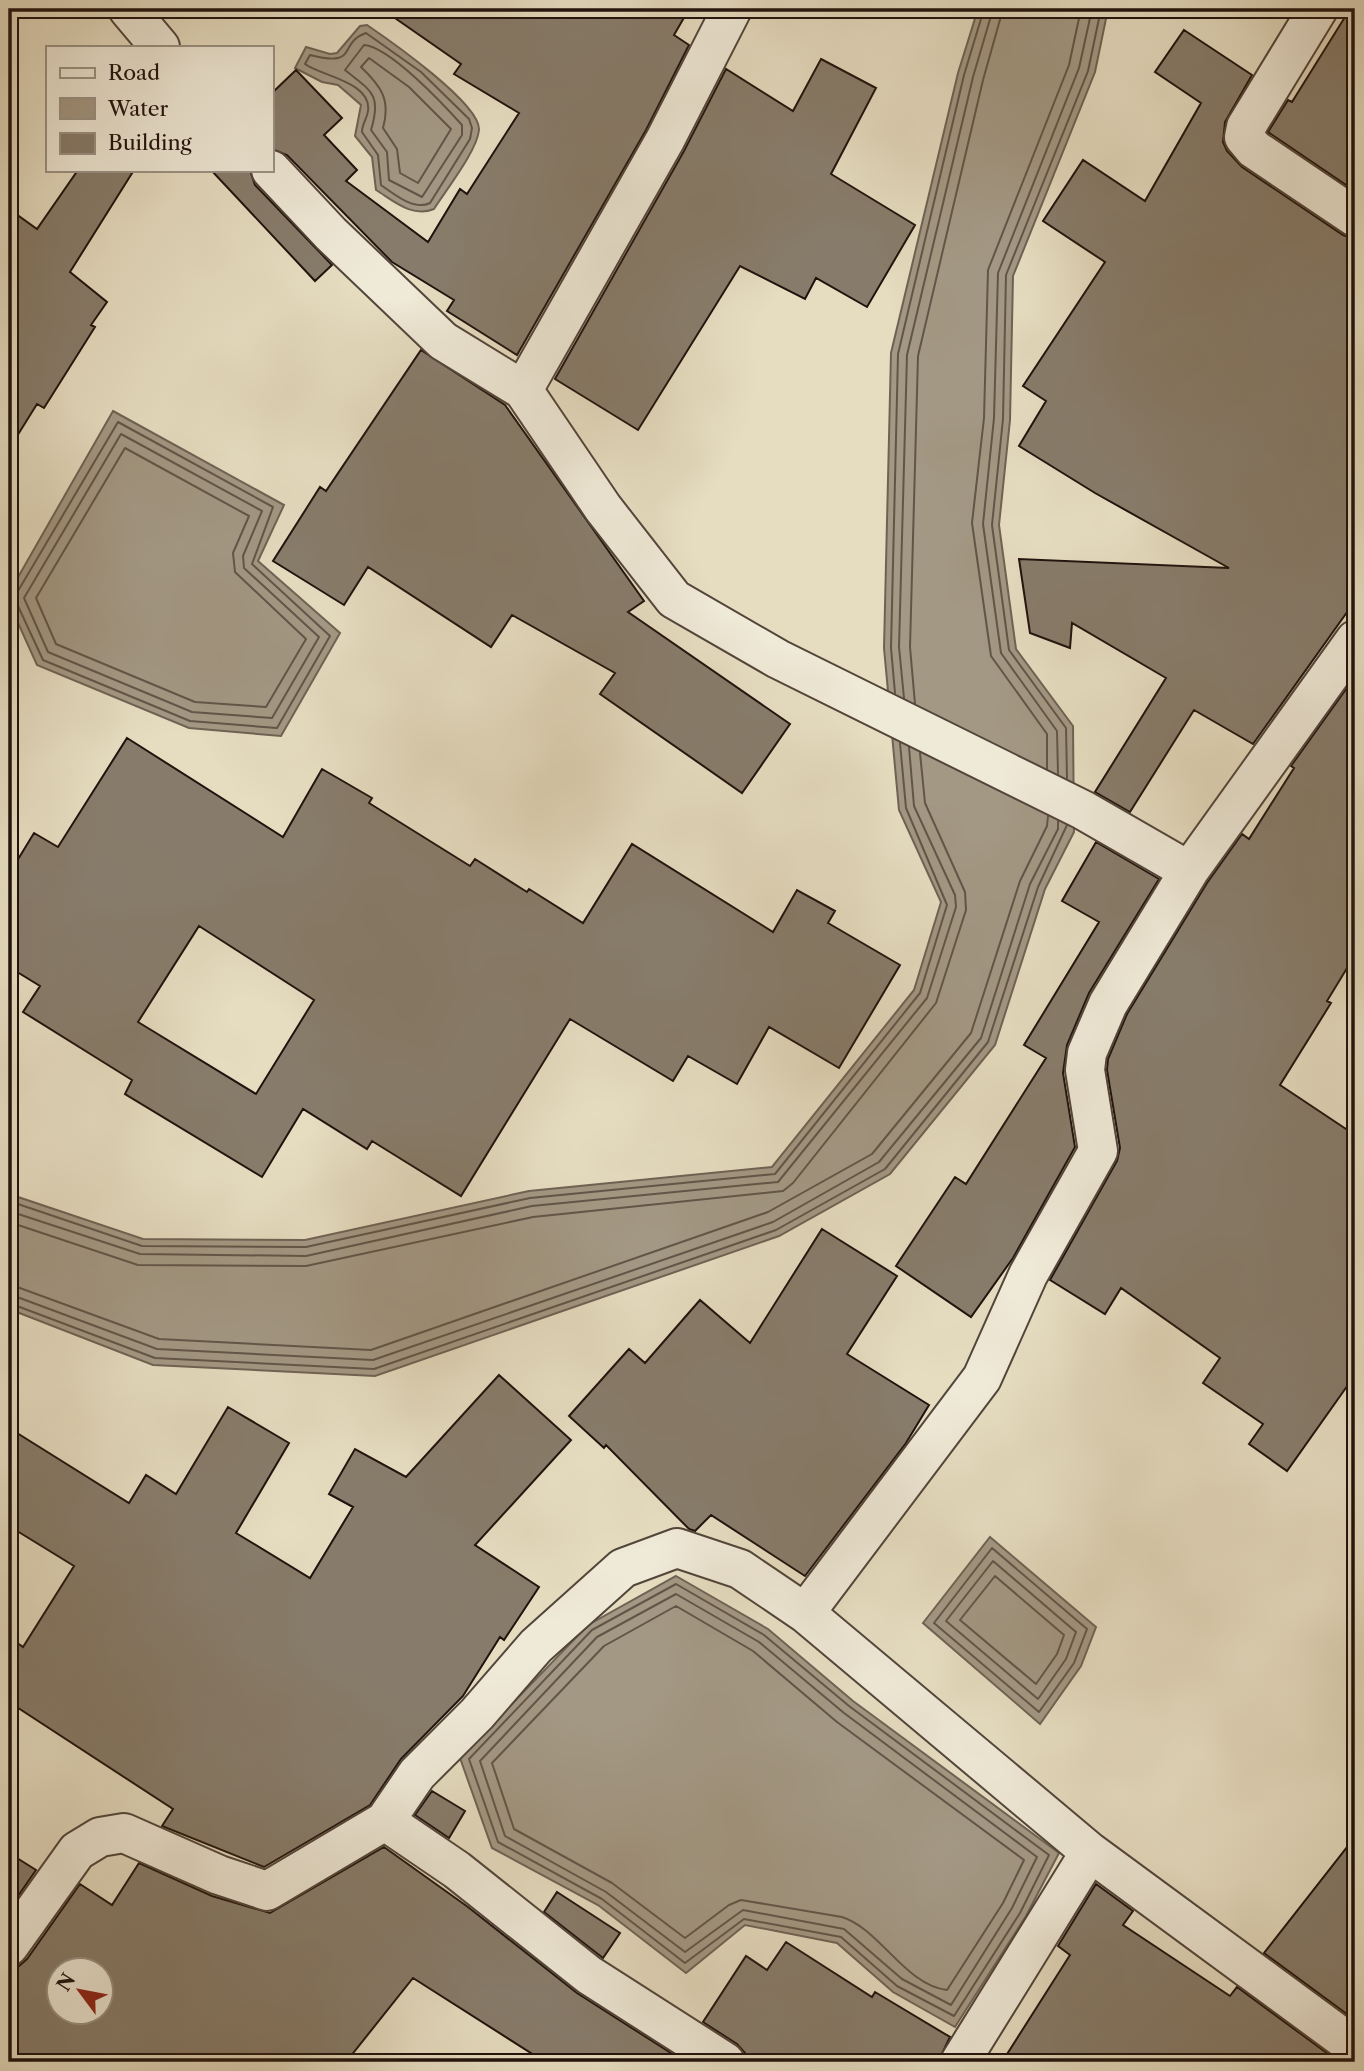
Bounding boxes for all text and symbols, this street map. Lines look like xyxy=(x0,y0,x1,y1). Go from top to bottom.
legend xyxy=(46,46,273,172)
text: Road xyxy=(108,60,160,85)
text: Water xyxy=(107,96,168,121)
text: Building xyxy=(108,130,193,155)
north arrow xyxy=(46,1955,116,2025)
text: N xyxy=(52,1969,80,1995)

